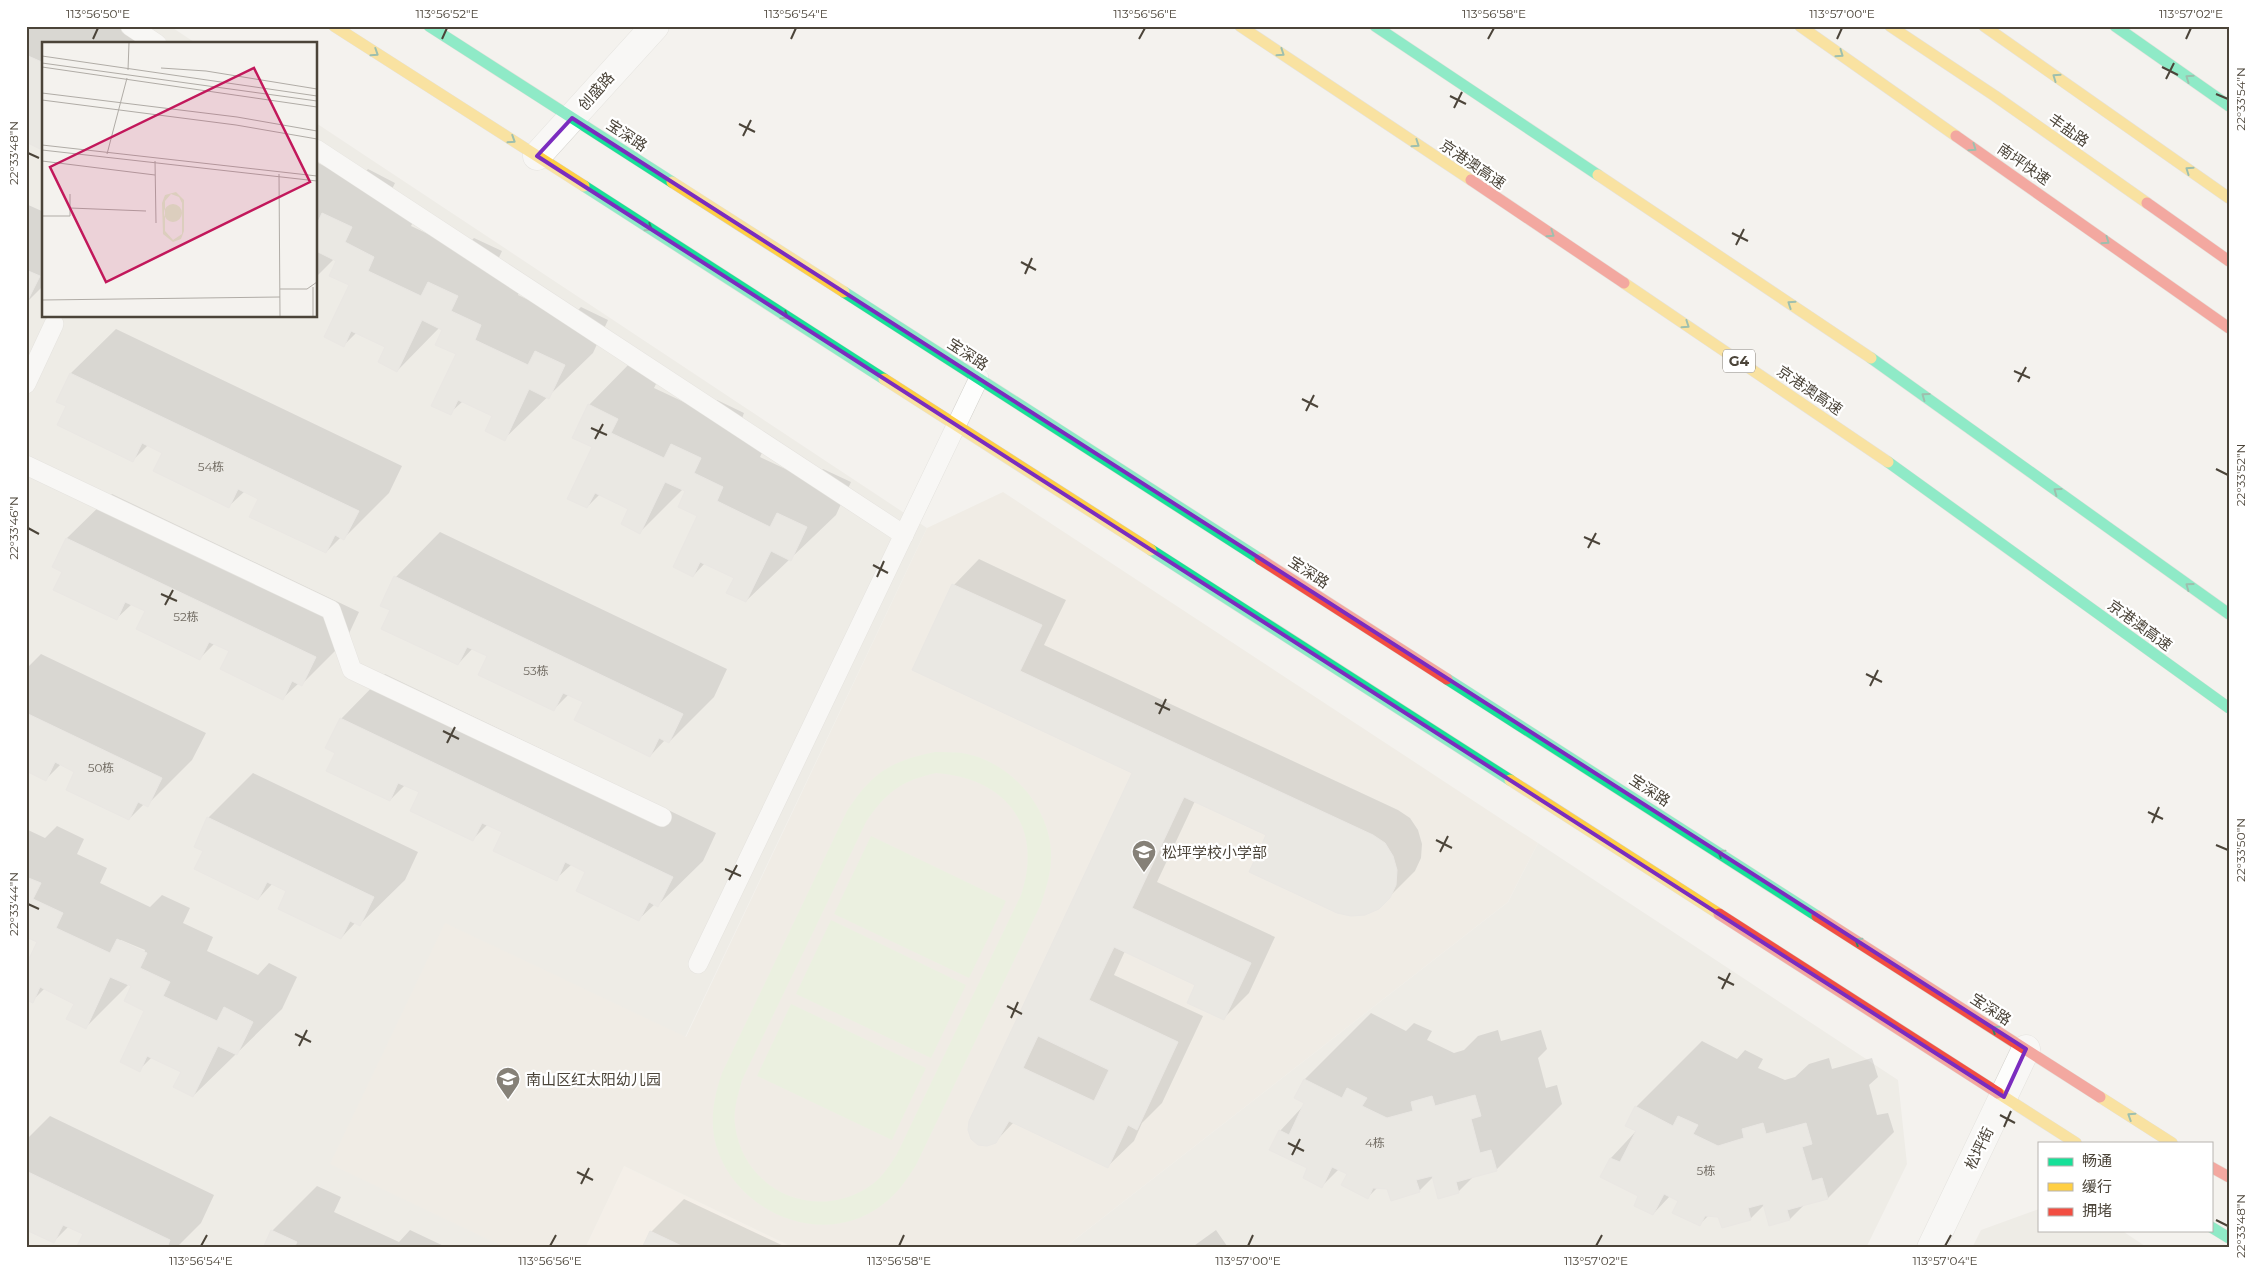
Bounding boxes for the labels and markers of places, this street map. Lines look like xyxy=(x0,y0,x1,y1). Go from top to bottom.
school or university icon: 松坪学校小学部 xyxy=(1131,839,1157,873)
place label: 松坪学校小学部 xyxy=(1162,843,1267,862)
school or university icon: 南山区红太阳幼儿园 xyxy=(495,1066,521,1100)
place label: 南山区红太阳幼儿园 xyxy=(526,1070,661,1089)

